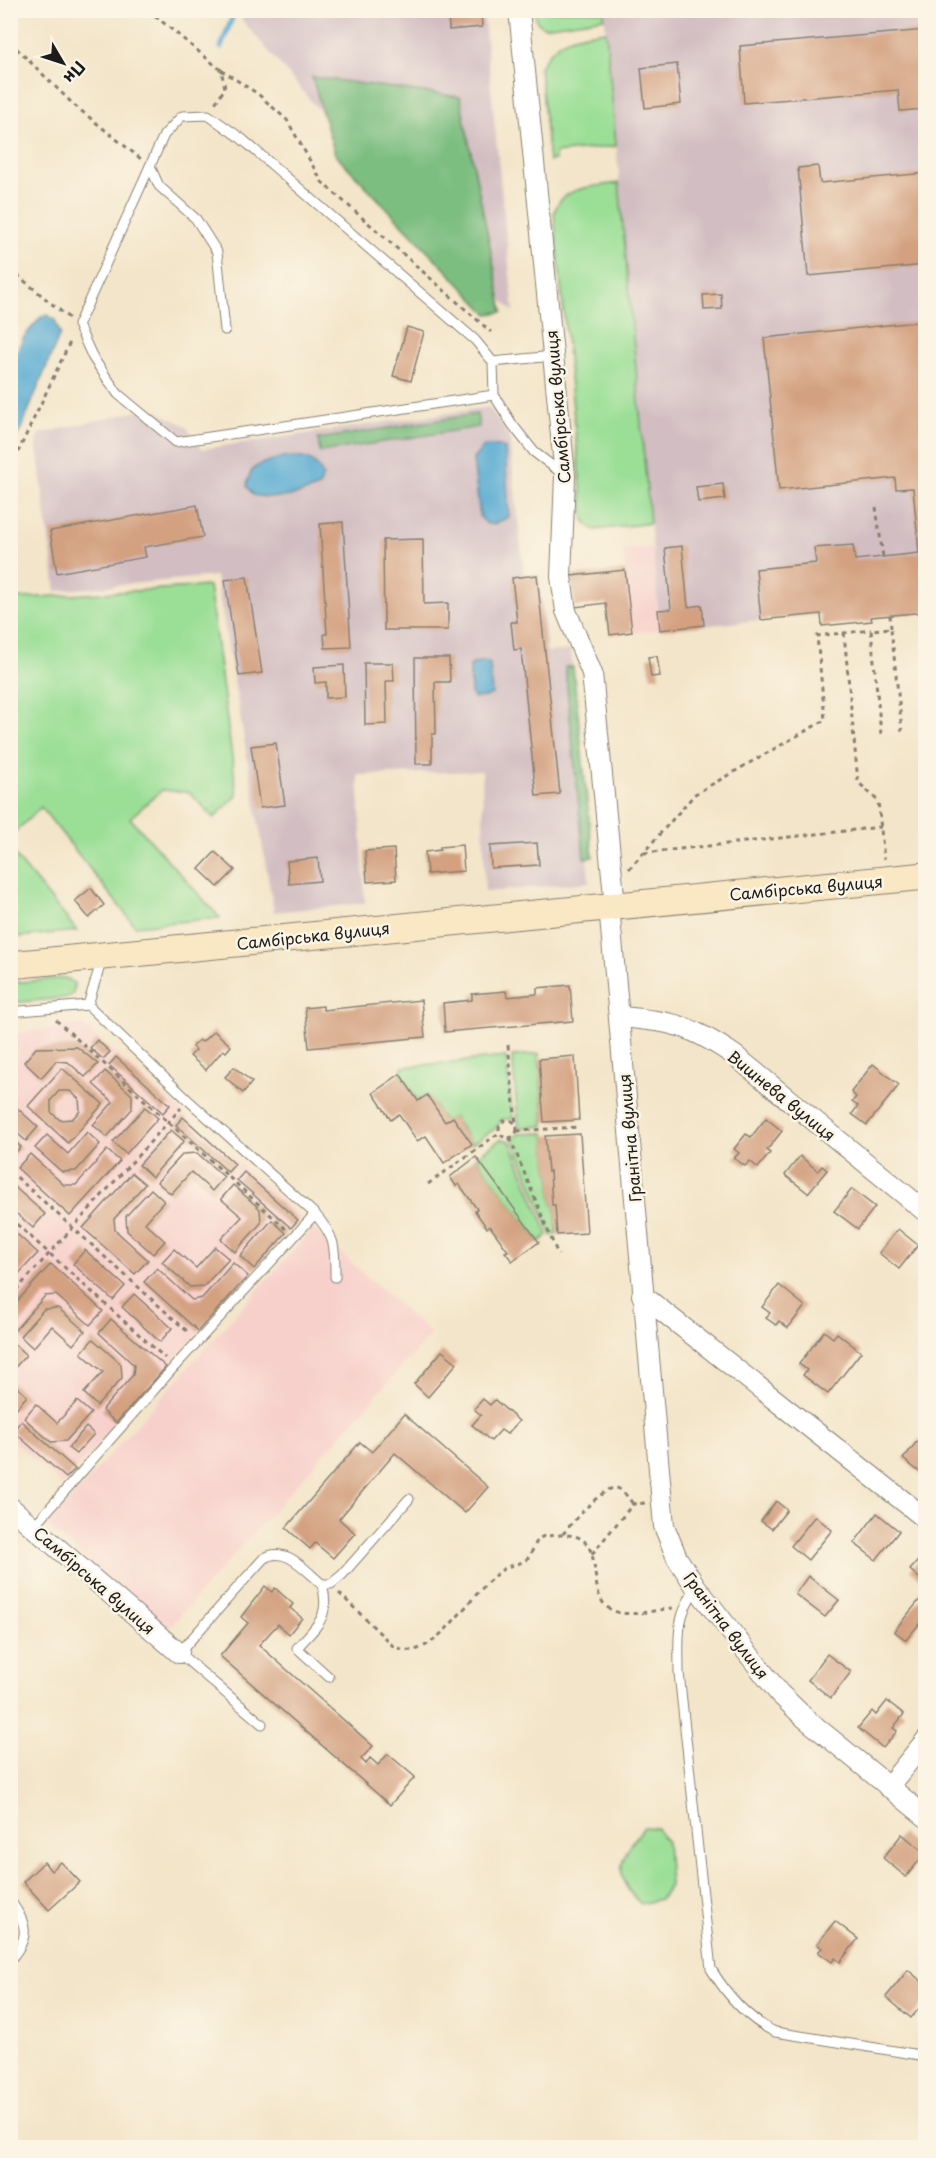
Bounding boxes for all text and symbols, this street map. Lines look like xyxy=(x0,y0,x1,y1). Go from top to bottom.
north arrow xyxy=(33,33,93,93)
text: Пн xyxy=(59,57,92,90)
street label: Самбірська вулиця xyxy=(538,329,576,485)
street label: Самбірська вулиця xyxy=(728,868,884,906)
street label: Самбірська вулиця xyxy=(235,915,391,955)
street label: Вишнева вулиця xyxy=(723,1044,841,1146)
street label: Гранітна вулиця xyxy=(611,1073,647,1203)
street label: Самбірська вулиця xyxy=(29,1520,161,1640)
street label: Гранітна вулиця xyxy=(679,1566,775,1684)

